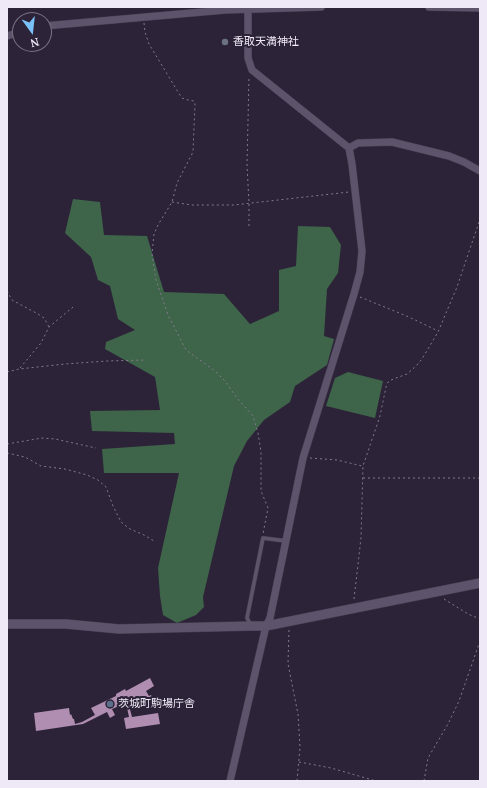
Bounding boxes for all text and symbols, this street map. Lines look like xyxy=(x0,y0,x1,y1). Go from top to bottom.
north arrow xyxy=(12,12,52,52)
text: N xyxy=(29,35,41,50)
place label: 香取天満神社 xyxy=(233,35,299,49)
marker: 香取天満神社 xyxy=(220,37,230,47)
place label: 茨城町駒場庁舎 xyxy=(118,697,195,711)
marker: 茨城町駒場庁舎 xyxy=(105,699,115,709)

